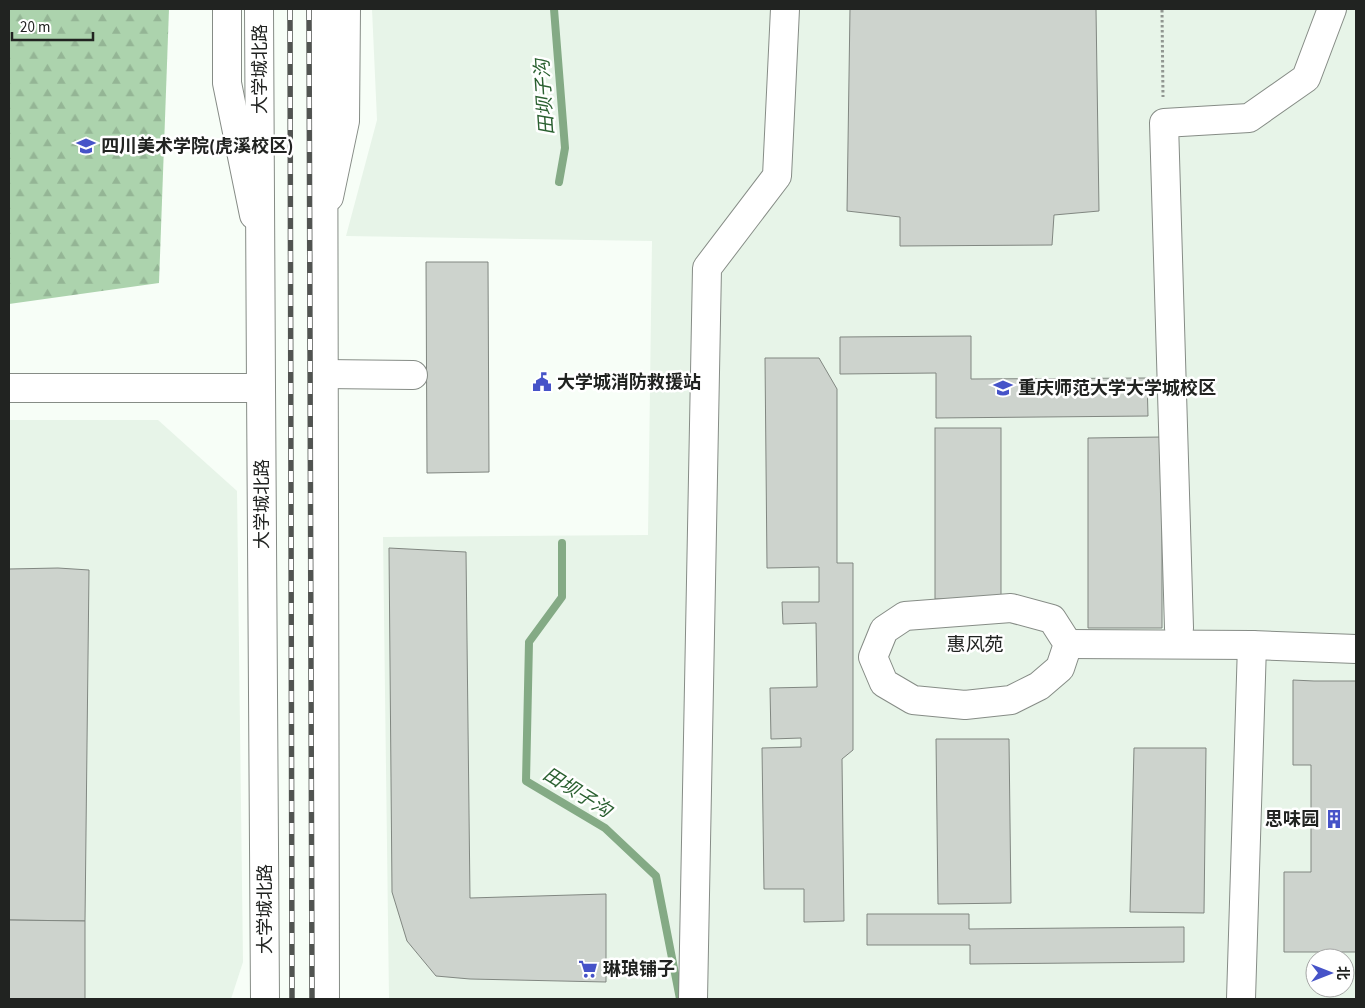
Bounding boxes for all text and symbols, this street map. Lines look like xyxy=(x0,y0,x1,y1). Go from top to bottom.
scale bar xyxy=(12,10,94,42)
text: 20 m xyxy=(20,17,50,38)
street label: 大学城北路 xyxy=(248,24,273,114)
water label: 田坝子沟 xyxy=(529,56,561,136)
place label: 四川美术学院(虎溪校区) xyxy=(101,134,293,159)
school or university icon: 四川美术学院(虎溪校区) xyxy=(75,135,97,157)
place label: 大学城消防救援站 xyxy=(557,370,701,395)
public building icon: 大学城消防救援站 xyxy=(531,371,553,393)
place label: 重庆师范大学大学城校区 xyxy=(1018,376,1216,401)
school or university icon: 重庆师范大学大学城校区 xyxy=(992,377,1014,399)
street label: 大学城北路 xyxy=(250,459,275,549)
district label: 惠风苑 xyxy=(946,632,1004,659)
water label: 田坝子沟 xyxy=(538,761,618,826)
place label: 思味园 xyxy=(1265,807,1319,832)
building icon: 思味园 xyxy=(1323,808,1345,830)
street label: 大学城北路 xyxy=(253,864,278,954)
north arrow xyxy=(1305,948,1355,998)
place label: 琳琅铺子 xyxy=(603,957,675,982)
supermarket icon: 琳琅铺子 xyxy=(577,958,599,980)
text: 北 xyxy=(1332,966,1352,980)

